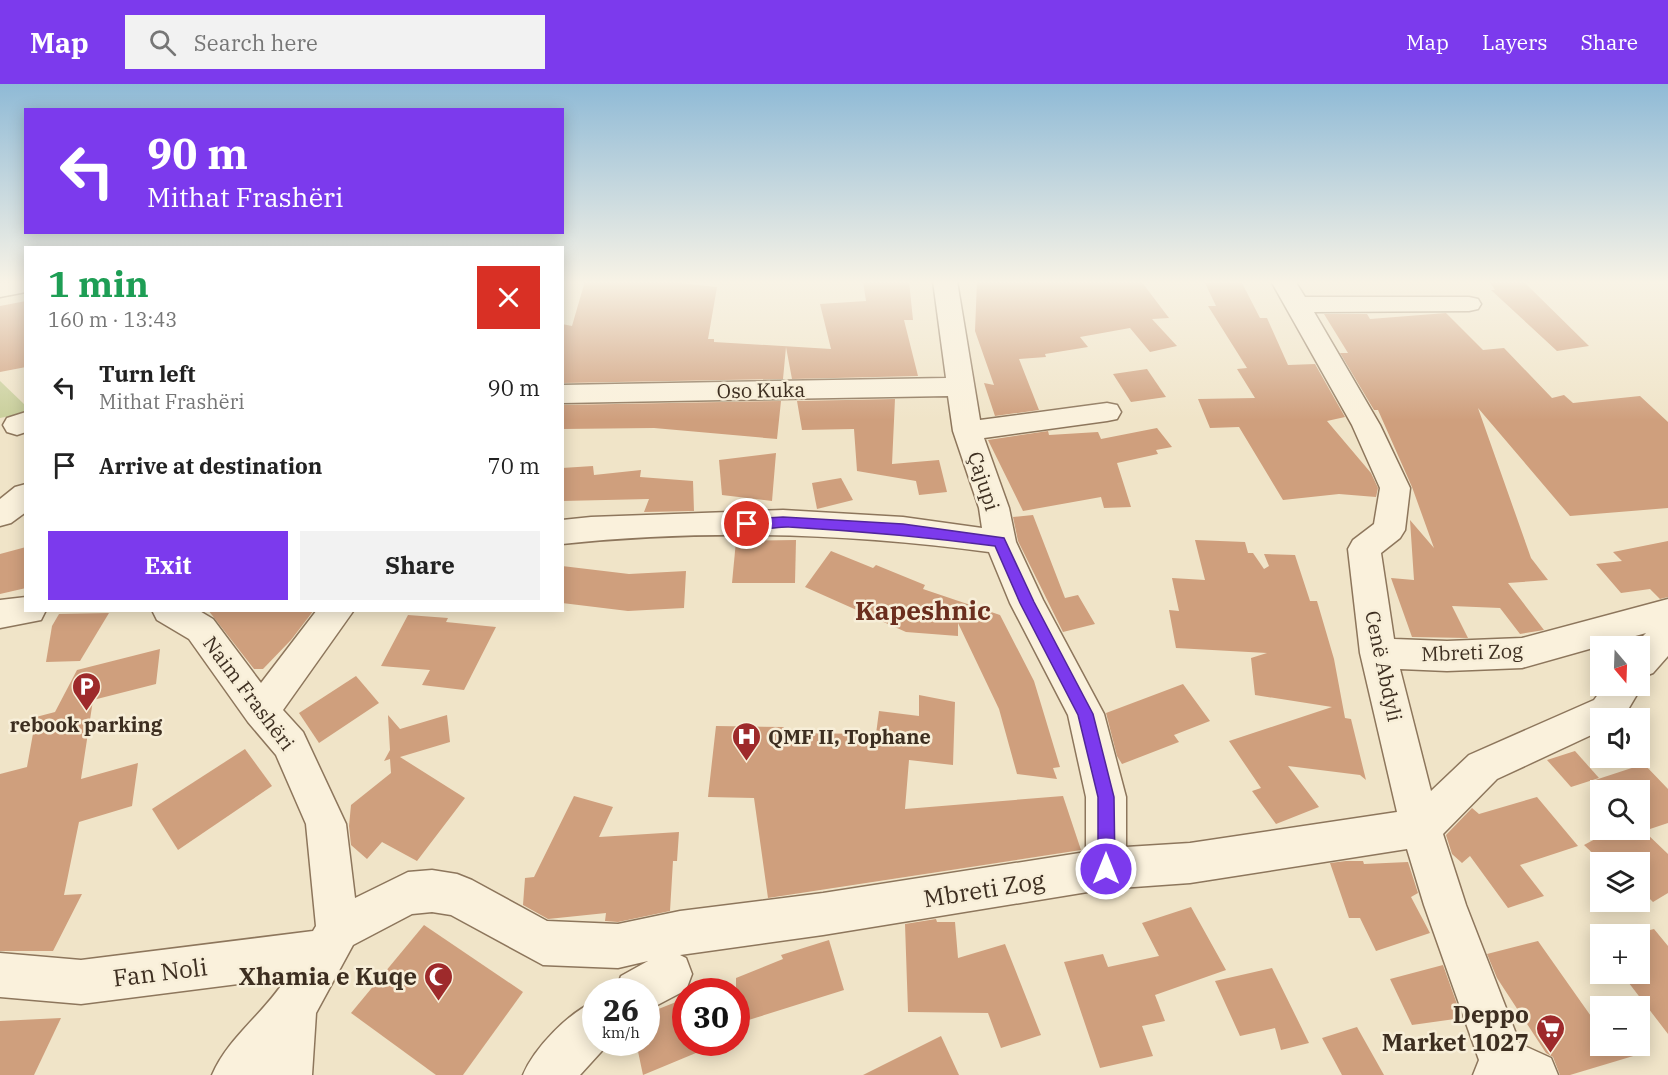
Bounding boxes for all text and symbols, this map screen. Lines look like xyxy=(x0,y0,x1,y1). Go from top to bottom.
search box xyxy=(125,15,545,69)
text: Map xyxy=(30,24,89,61)
icon: search xyxy=(146,26,179,59)
text: Search here xyxy=(194,28,318,57)
text: Map xyxy=(1406,28,1449,56)
text: Layers xyxy=(1482,28,1548,56)
text: Share xyxy=(1581,28,1638,56)
text: 90 m xyxy=(147,126,248,181)
icon: left xyxy=(48,132,126,210)
text: Mithat Frashëri xyxy=(147,179,344,214)
text: 1 min xyxy=(48,260,149,307)
button: close xyxy=(477,266,540,329)
text: 160 m · 13:43 xyxy=(48,306,177,333)
text: Turn left xyxy=(99,359,195,388)
icon: left xyxy=(48,371,81,404)
text: 90 m xyxy=(488,373,540,402)
street label: Oso Kuka xyxy=(716,376,806,404)
text: Mithat Frashëri xyxy=(99,388,245,415)
street label: Çajupi xyxy=(962,448,1006,514)
icon: arrive xyxy=(48,449,81,482)
text: Arrive at destination xyxy=(99,451,322,480)
text: 70 m xyxy=(488,451,540,480)
pin xyxy=(721,498,772,549)
icon: arrive xyxy=(730,507,763,540)
button: Exit xyxy=(48,531,288,600)
button: Share xyxy=(300,531,540,600)
district label: Kapeshnic xyxy=(855,593,991,627)
street label: Cenë Abdyli xyxy=(1359,608,1409,724)
street label: Naim Frashëri xyxy=(197,630,301,756)
north arrow xyxy=(1590,636,1650,696)
map controls xyxy=(1590,636,1650,1056)
street label: Mbreti Zog xyxy=(1421,637,1523,667)
parking icon: rebook parking xyxy=(70,670,102,712)
button: sound xyxy=(1590,708,1650,768)
place label: rebook parking xyxy=(10,711,163,738)
hospital icon: QMF II, Tophane xyxy=(731,720,763,762)
place label: QMF II, Tophane xyxy=(768,723,931,750)
button: search xyxy=(1590,780,1650,840)
position arrow xyxy=(1074,837,1138,901)
button: layers xyxy=(1590,852,1650,912)
street label: Mbreti Zog xyxy=(921,864,1047,914)
button: + xyxy=(1590,924,1650,984)
street label: Fan Noli xyxy=(111,950,209,994)
place label: Xhamia e Kuqe xyxy=(239,960,417,992)
mosque icon: Xhamia e Kuqe xyxy=(422,960,454,1002)
speed limit sign: 30 xyxy=(672,978,750,1056)
text: 26 xyxy=(603,990,639,1029)
button: − xyxy=(1590,996,1650,1056)
place label: Deppo Market 1027 xyxy=(1382,998,1529,1058)
supermarket icon: Deppo Market 1027 xyxy=(1534,1012,1566,1054)
text: km/h xyxy=(602,1023,640,1042)

